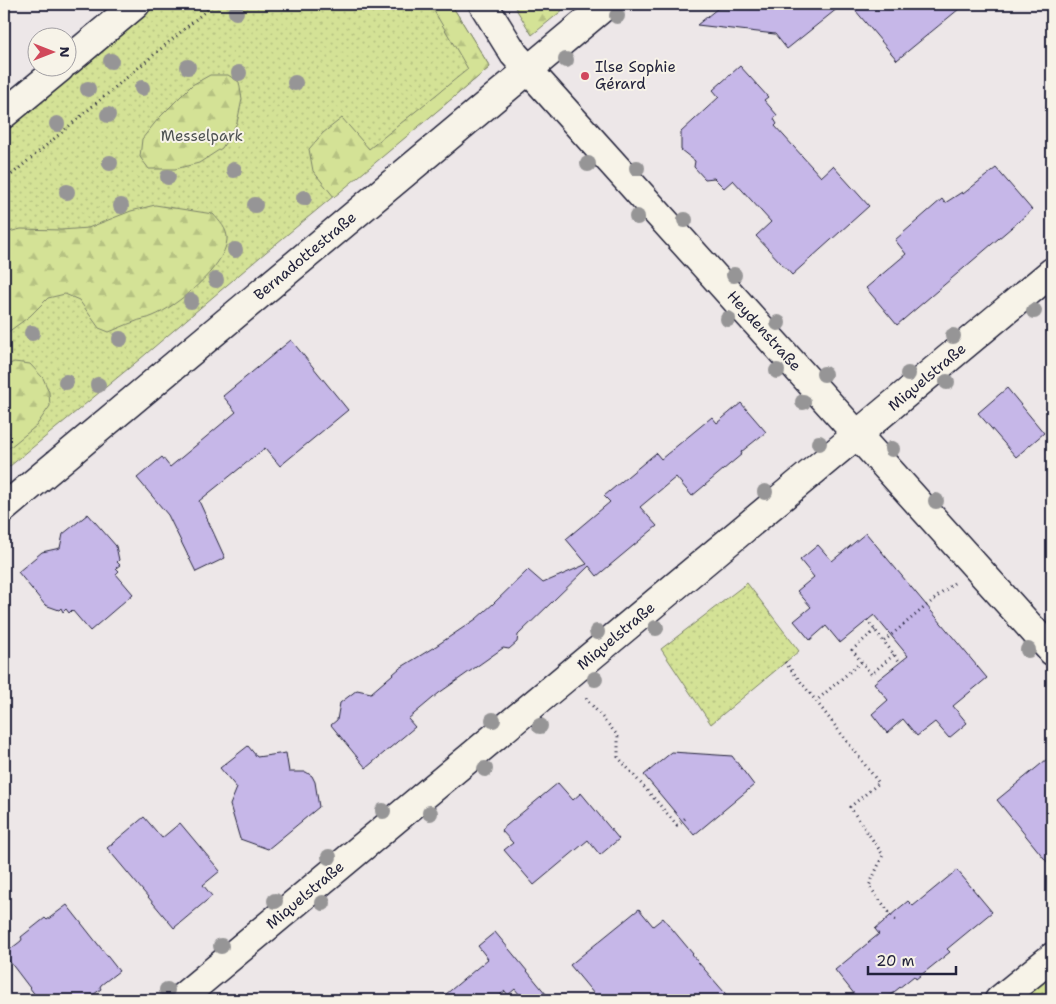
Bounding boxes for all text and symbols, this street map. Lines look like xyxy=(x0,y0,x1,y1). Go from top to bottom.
north arrow xyxy=(28,28,78,78)
text: N xyxy=(56,46,74,58)
place label: Ilse Sophie Gérard xyxy=(595,57,676,94)
marker: Ilse Sophie Gérard xyxy=(579,70,591,82)
park label: Messelpark xyxy=(161,126,243,146)
street label: Bernadottestraße xyxy=(250,207,360,305)
street label: Heydenstraße xyxy=(723,286,805,376)
street label: Miquelstraße xyxy=(884,339,970,415)
street label: Miquelstraße xyxy=(573,598,659,674)
street label: Miquelstraße xyxy=(262,857,348,933)
scale bar xyxy=(868,944,956,976)
text: 20 m xyxy=(876,951,915,971)

